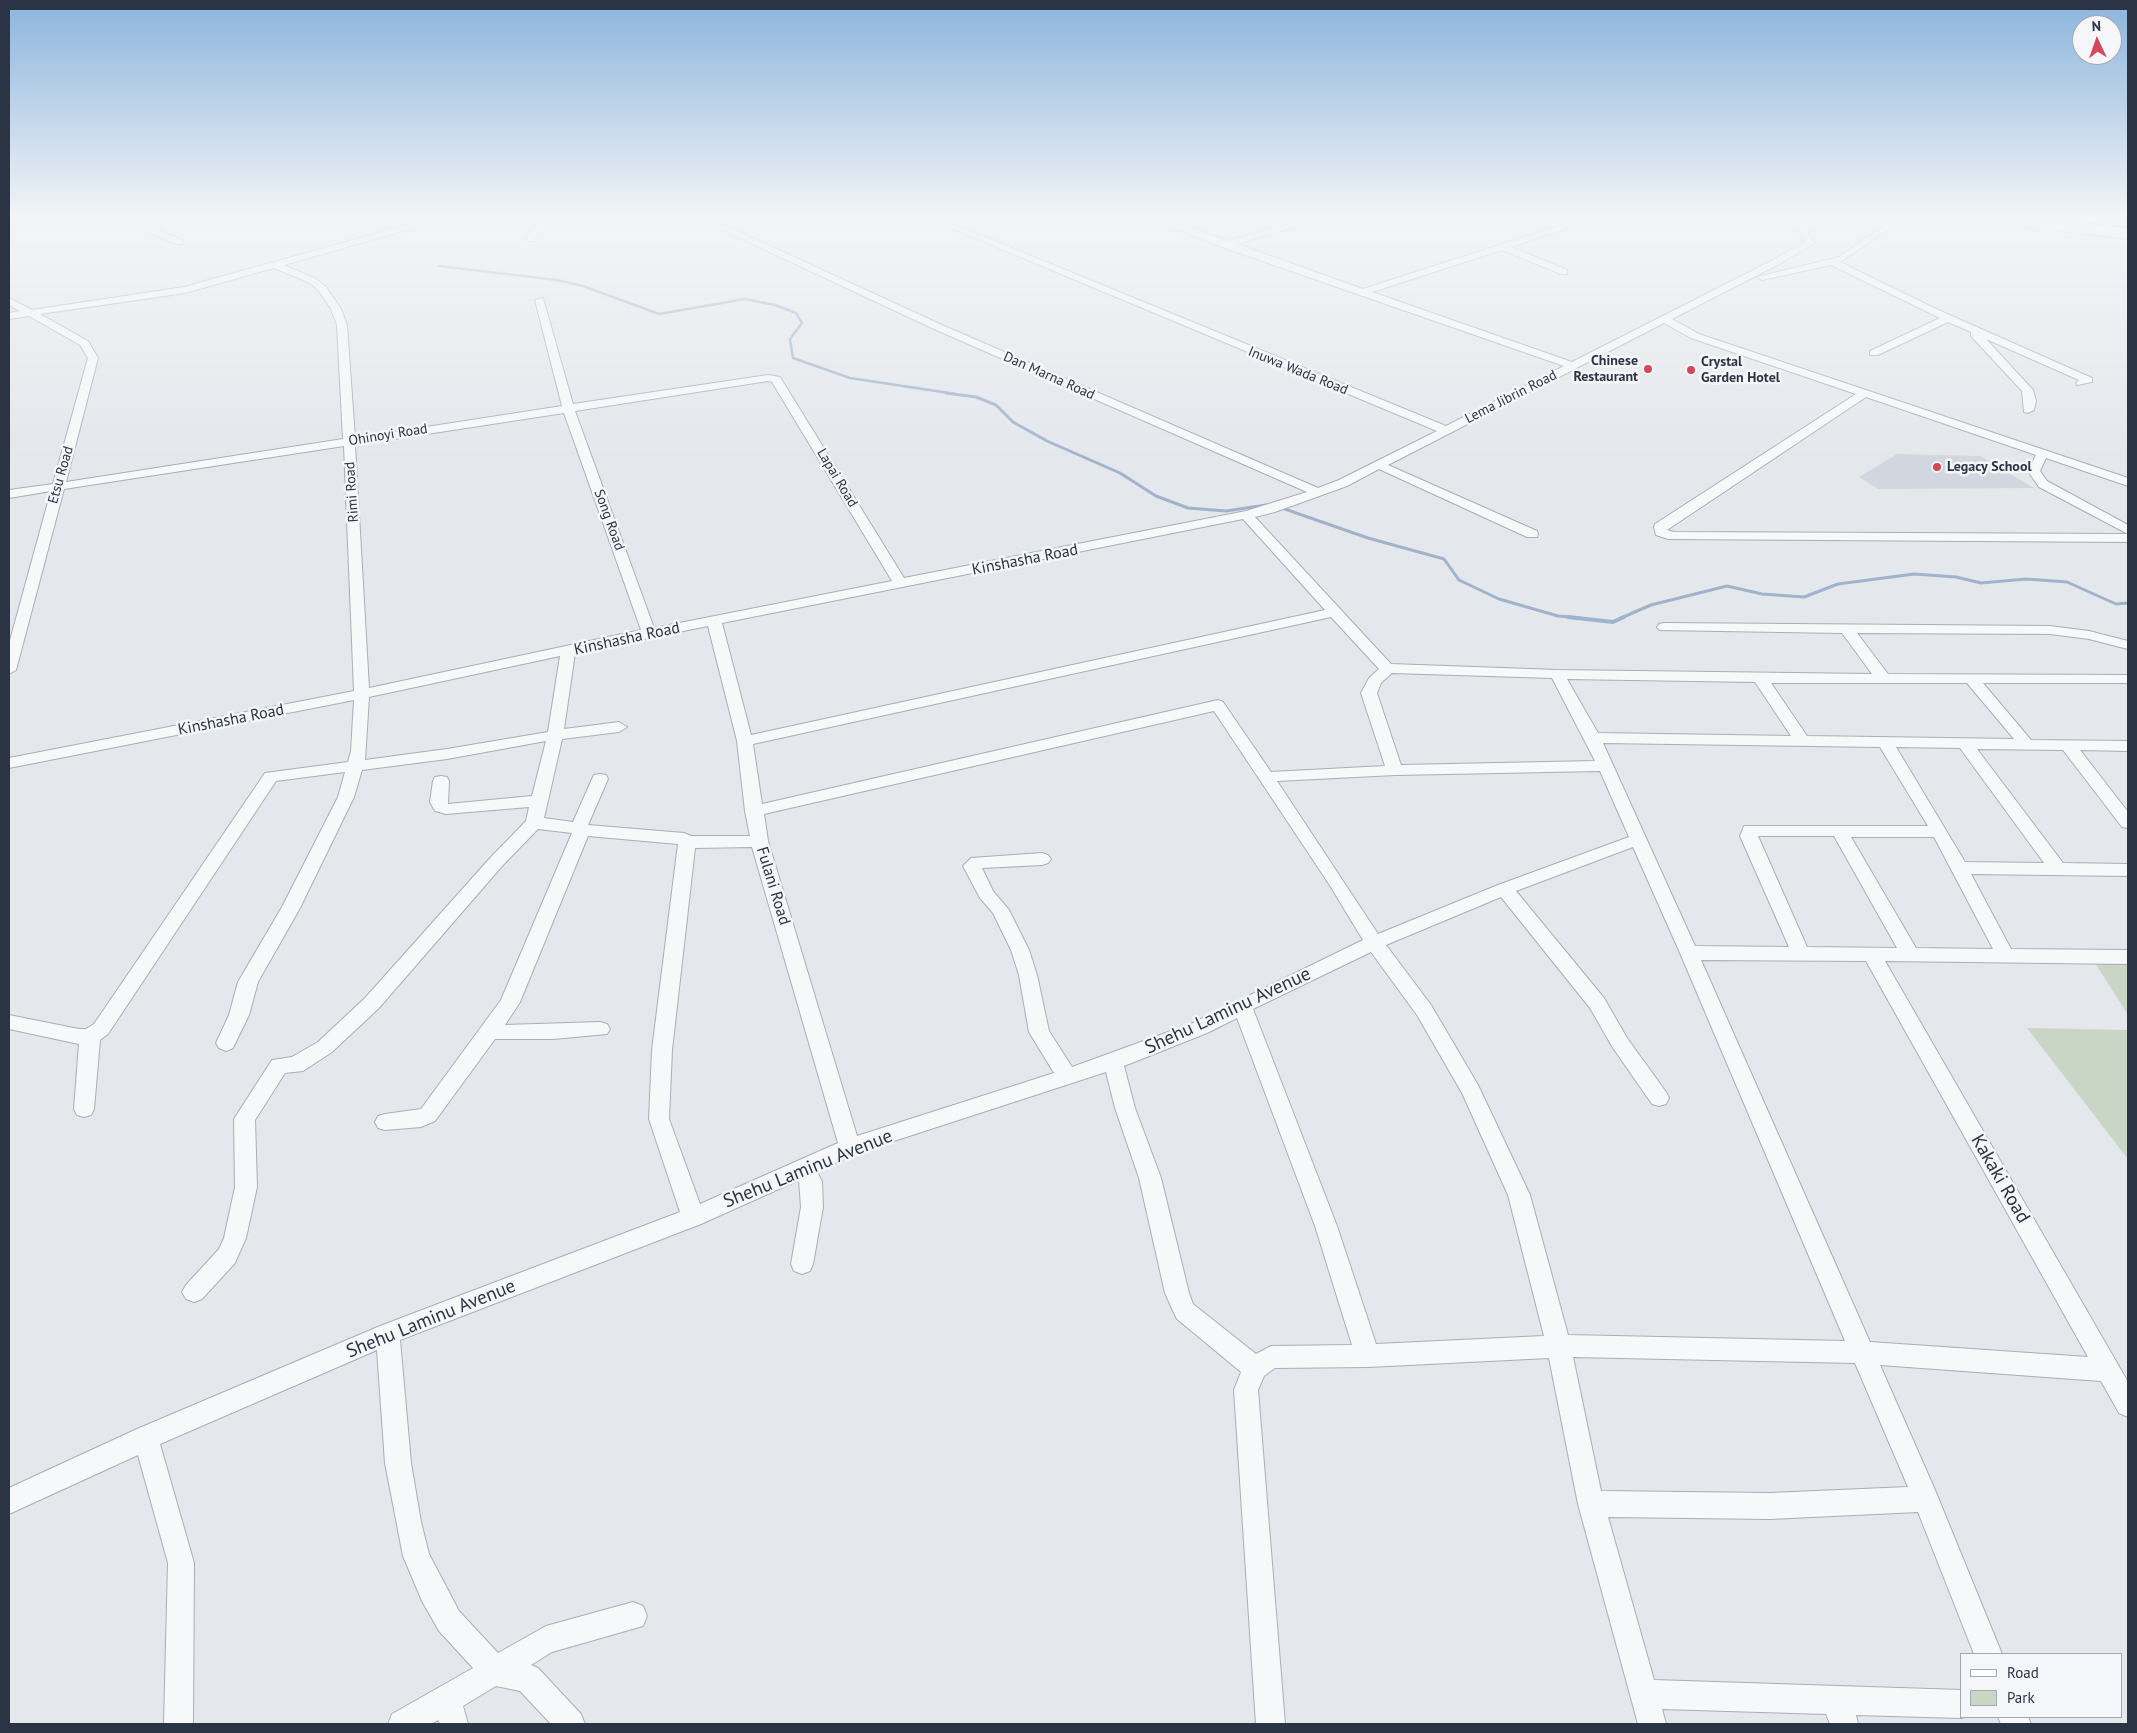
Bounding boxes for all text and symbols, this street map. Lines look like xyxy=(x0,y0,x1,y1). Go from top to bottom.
north arrow xyxy=(2072,15,2122,65)
text: N xyxy=(2091,17,2101,35)
street label: Inuwa Wada Road xyxy=(1246,343,1350,399)
street label: Dan Marna Road xyxy=(1001,348,1097,404)
place label: Chinese Restaurant xyxy=(1573,353,1638,386)
place label: Crystal Garden Hotel xyxy=(1701,354,1780,387)
marker: Chinese Restaurant xyxy=(1642,363,1654,375)
marker: Crystal Garden Hotel xyxy=(1685,364,1697,376)
street label: Lema Jibrin Road xyxy=(1462,367,1560,427)
street label: Ohinoyi Road xyxy=(347,420,429,450)
street label: Etsu Road xyxy=(45,444,77,506)
street label: Lapai Road xyxy=(813,446,861,510)
place label: Legacy School xyxy=(1947,459,2032,475)
street label: Rimi Road xyxy=(342,461,362,523)
marker: Legacy School xyxy=(1931,461,1943,473)
street label: Song Road xyxy=(590,487,628,553)
street label: Kinshasha Road xyxy=(970,540,1080,580)
street label: Kinshasha Road xyxy=(572,618,682,660)
street label: Kinshasha Road xyxy=(176,700,286,740)
street label: Fulani Road xyxy=(752,845,794,927)
street label: Shehu Laminu Avenue xyxy=(1141,963,1315,1059)
street label: Shehu Laminu Avenue xyxy=(720,1125,896,1213)
street label: Kakaki Road xyxy=(1966,1131,2034,1227)
street label: Shehu Laminu Avenue xyxy=(343,1275,519,1363)
legend xyxy=(1960,1653,2122,1718)
text: Road xyxy=(2007,1663,2039,1682)
text: Park xyxy=(2007,1688,2035,1707)

